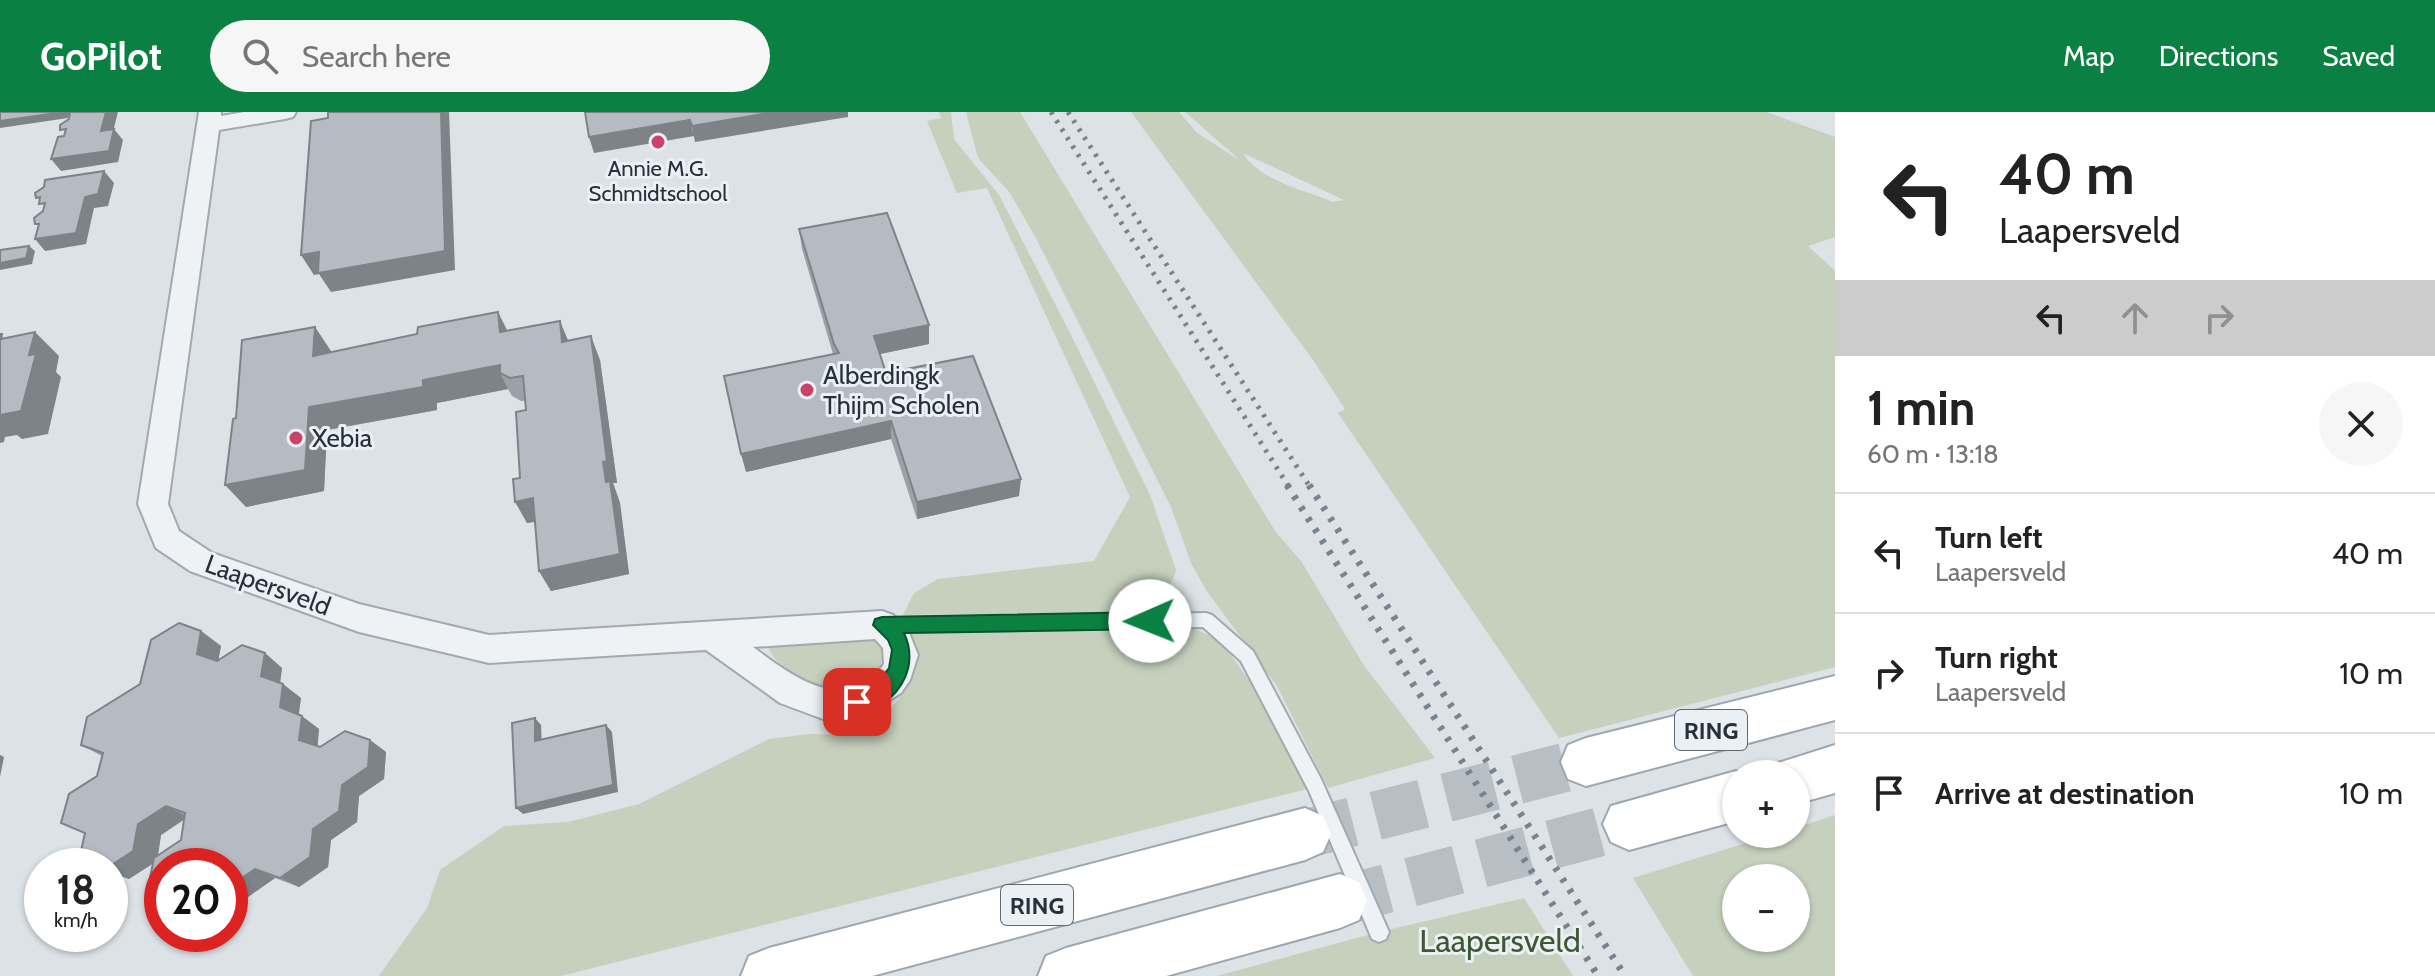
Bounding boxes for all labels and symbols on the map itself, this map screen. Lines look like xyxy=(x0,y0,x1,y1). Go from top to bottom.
marker: Annie M.G. Schmidtschool xyxy=(649,133,667,151)
place label: Annie M.G. Schmidtschool xyxy=(589,155,728,207)
place label: Alberdingk Thijm Scholen xyxy=(823,359,980,421)
marker: Alberdingk Thijm Scholen xyxy=(798,381,816,399)
place label: Xebia xyxy=(312,422,373,454)
marker: Xebia xyxy=(287,429,305,447)
street label: Laapersveld xyxy=(201,548,335,622)
position arrow xyxy=(1108,579,1192,663)
pin xyxy=(823,668,891,736)
road number: RING xyxy=(1675,710,1747,750)
speed limit sign: 20 xyxy=(144,848,248,952)
road number: RING xyxy=(1001,885,1073,925)
park label: Laapersveld xyxy=(1419,921,1581,960)

